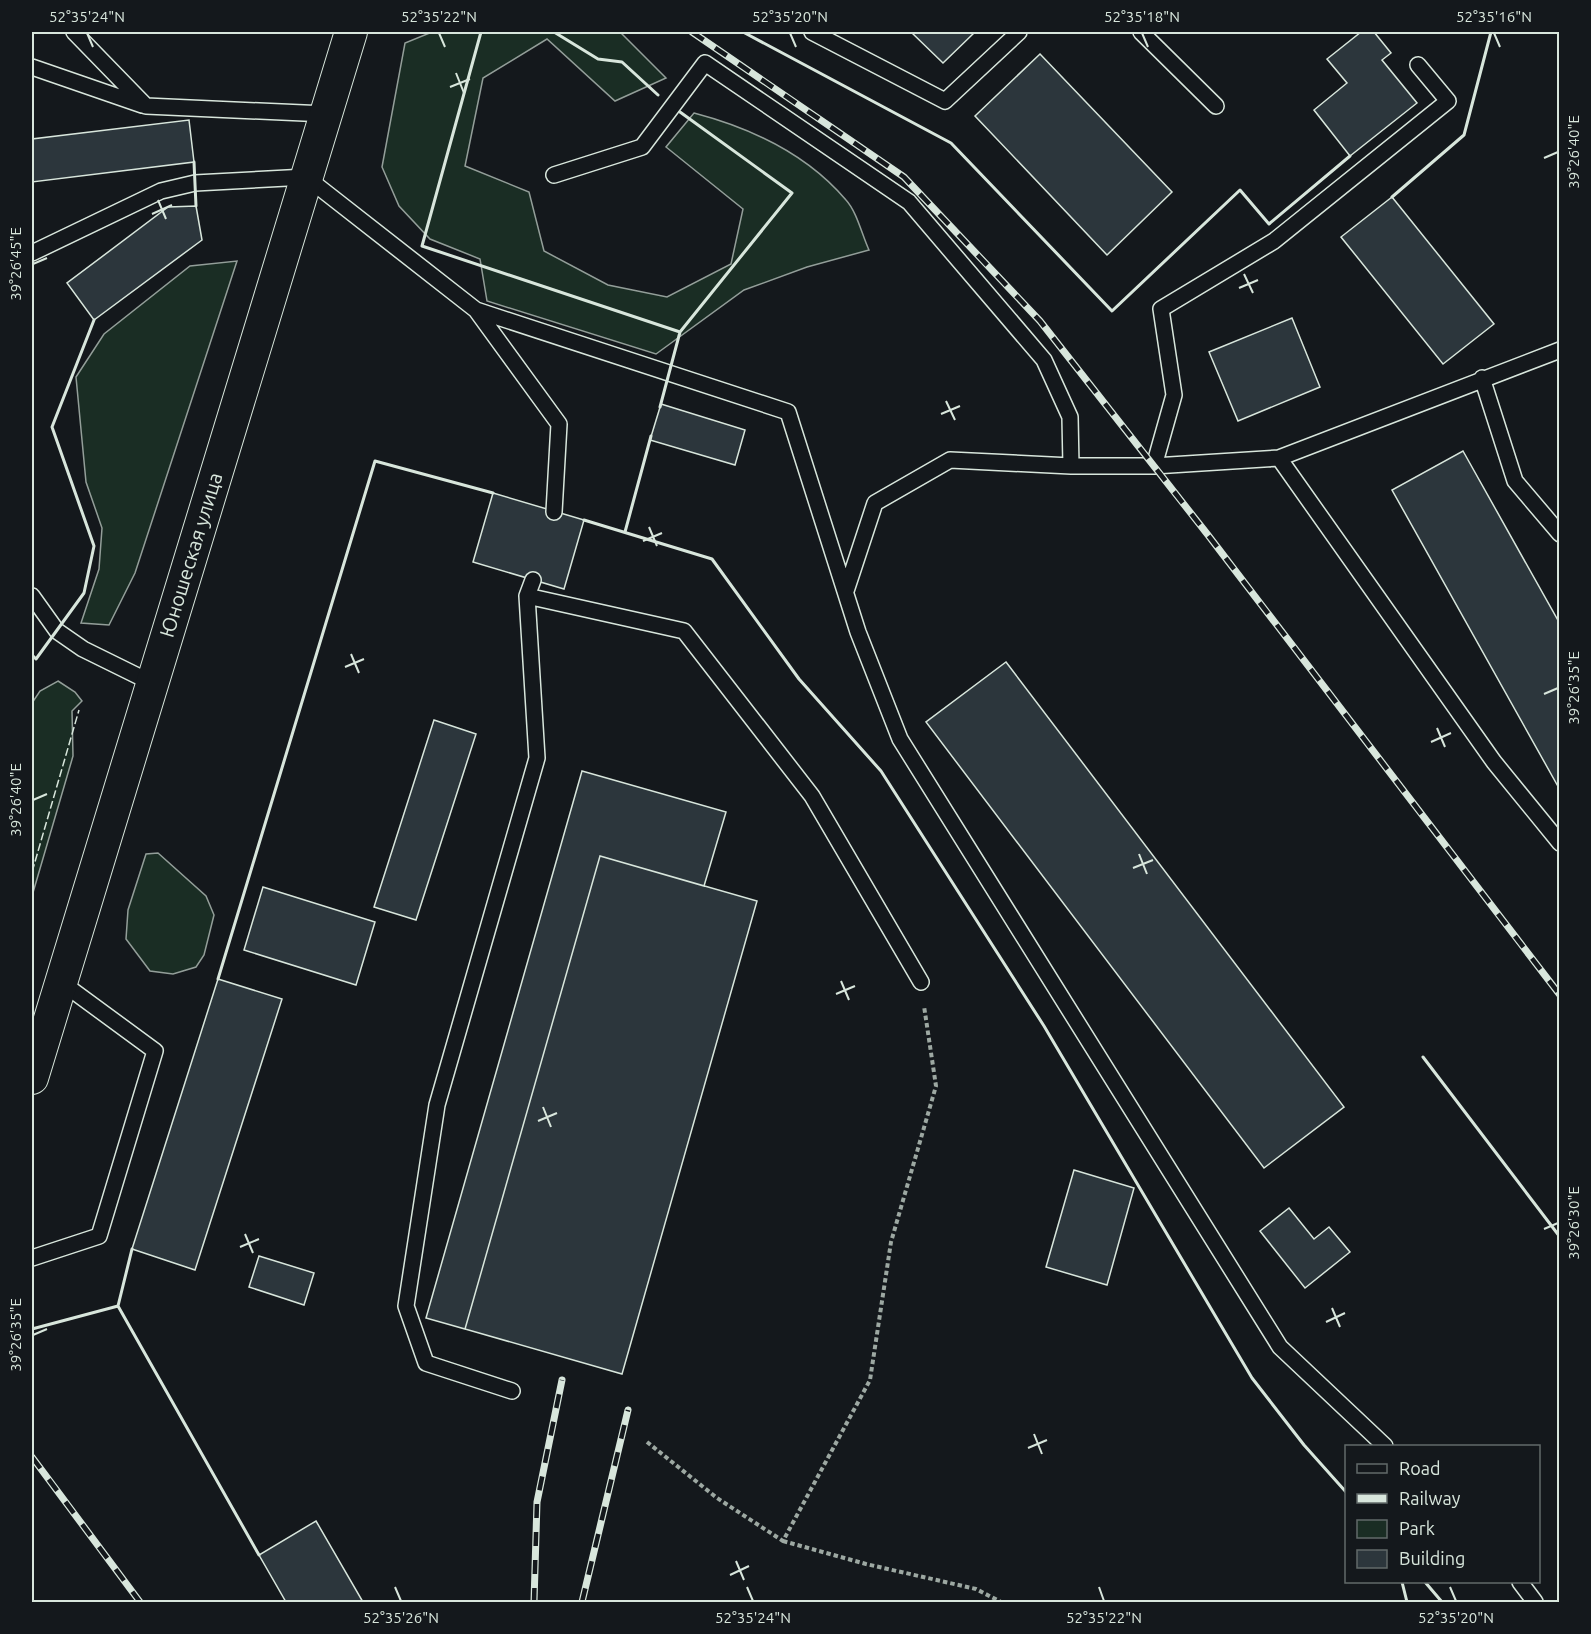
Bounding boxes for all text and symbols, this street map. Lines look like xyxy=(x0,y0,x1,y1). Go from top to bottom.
text: 52°35'24"N xyxy=(49,8,125,25)
text: 52°35'22"N xyxy=(401,8,477,25)
text: 52°35'20"N xyxy=(752,8,828,25)
text: 52°35'18"N xyxy=(1104,8,1180,25)
text: 52°35'16"N xyxy=(1456,8,1532,25)
text: 39°26'40"E xyxy=(1565,115,1582,189)
text: 39°26'45"E xyxy=(7,227,24,301)
street label: Юношеская улица xyxy=(155,470,227,640)
text: 39°26'35"E xyxy=(1565,651,1582,725)
text: 39°26'40"E xyxy=(7,763,24,837)
text: 39°26'30"E xyxy=(1565,1186,1582,1260)
text: 39°26'35"E xyxy=(7,1298,24,1372)
legend xyxy=(1345,1445,1540,1583)
text: Road xyxy=(1399,1458,1441,1478)
text: Railway xyxy=(1399,1488,1461,1508)
text: Park xyxy=(1399,1518,1435,1538)
text: Building xyxy=(1399,1548,1465,1568)
text: 52°35'26"N xyxy=(363,1609,439,1626)
text: 52°35'24"N xyxy=(715,1609,791,1626)
text: 52°35'22"N xyxy=(1066,1609,1142,1626)
text: 52°35'20"N xyxy=(1418,1609,1494,1626)

